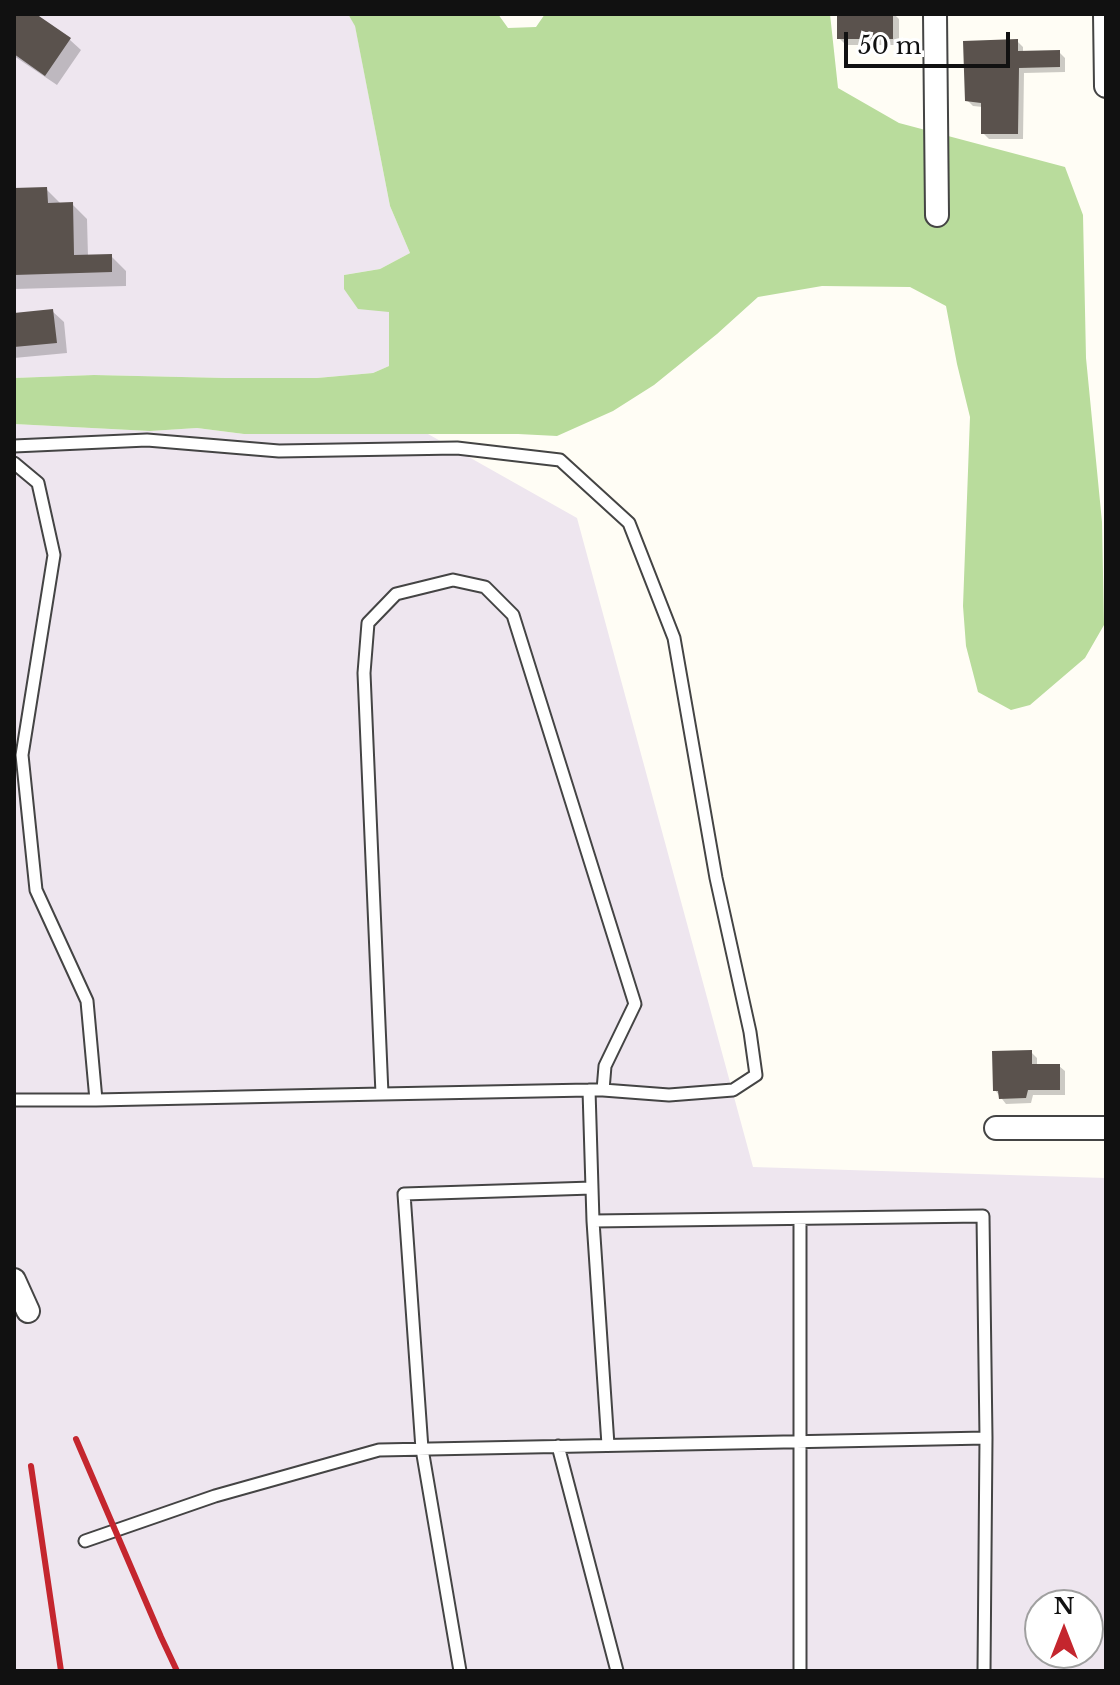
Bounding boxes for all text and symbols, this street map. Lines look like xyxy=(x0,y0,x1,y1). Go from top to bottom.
scale bar xyxy=(848,16,1014,66)
text: 50 m xyxy=(858,31,921,60)
north arrow xyxy=(1024,1589,1104,1669)
text: N xyxy=(1054,1593,1074,1620)

